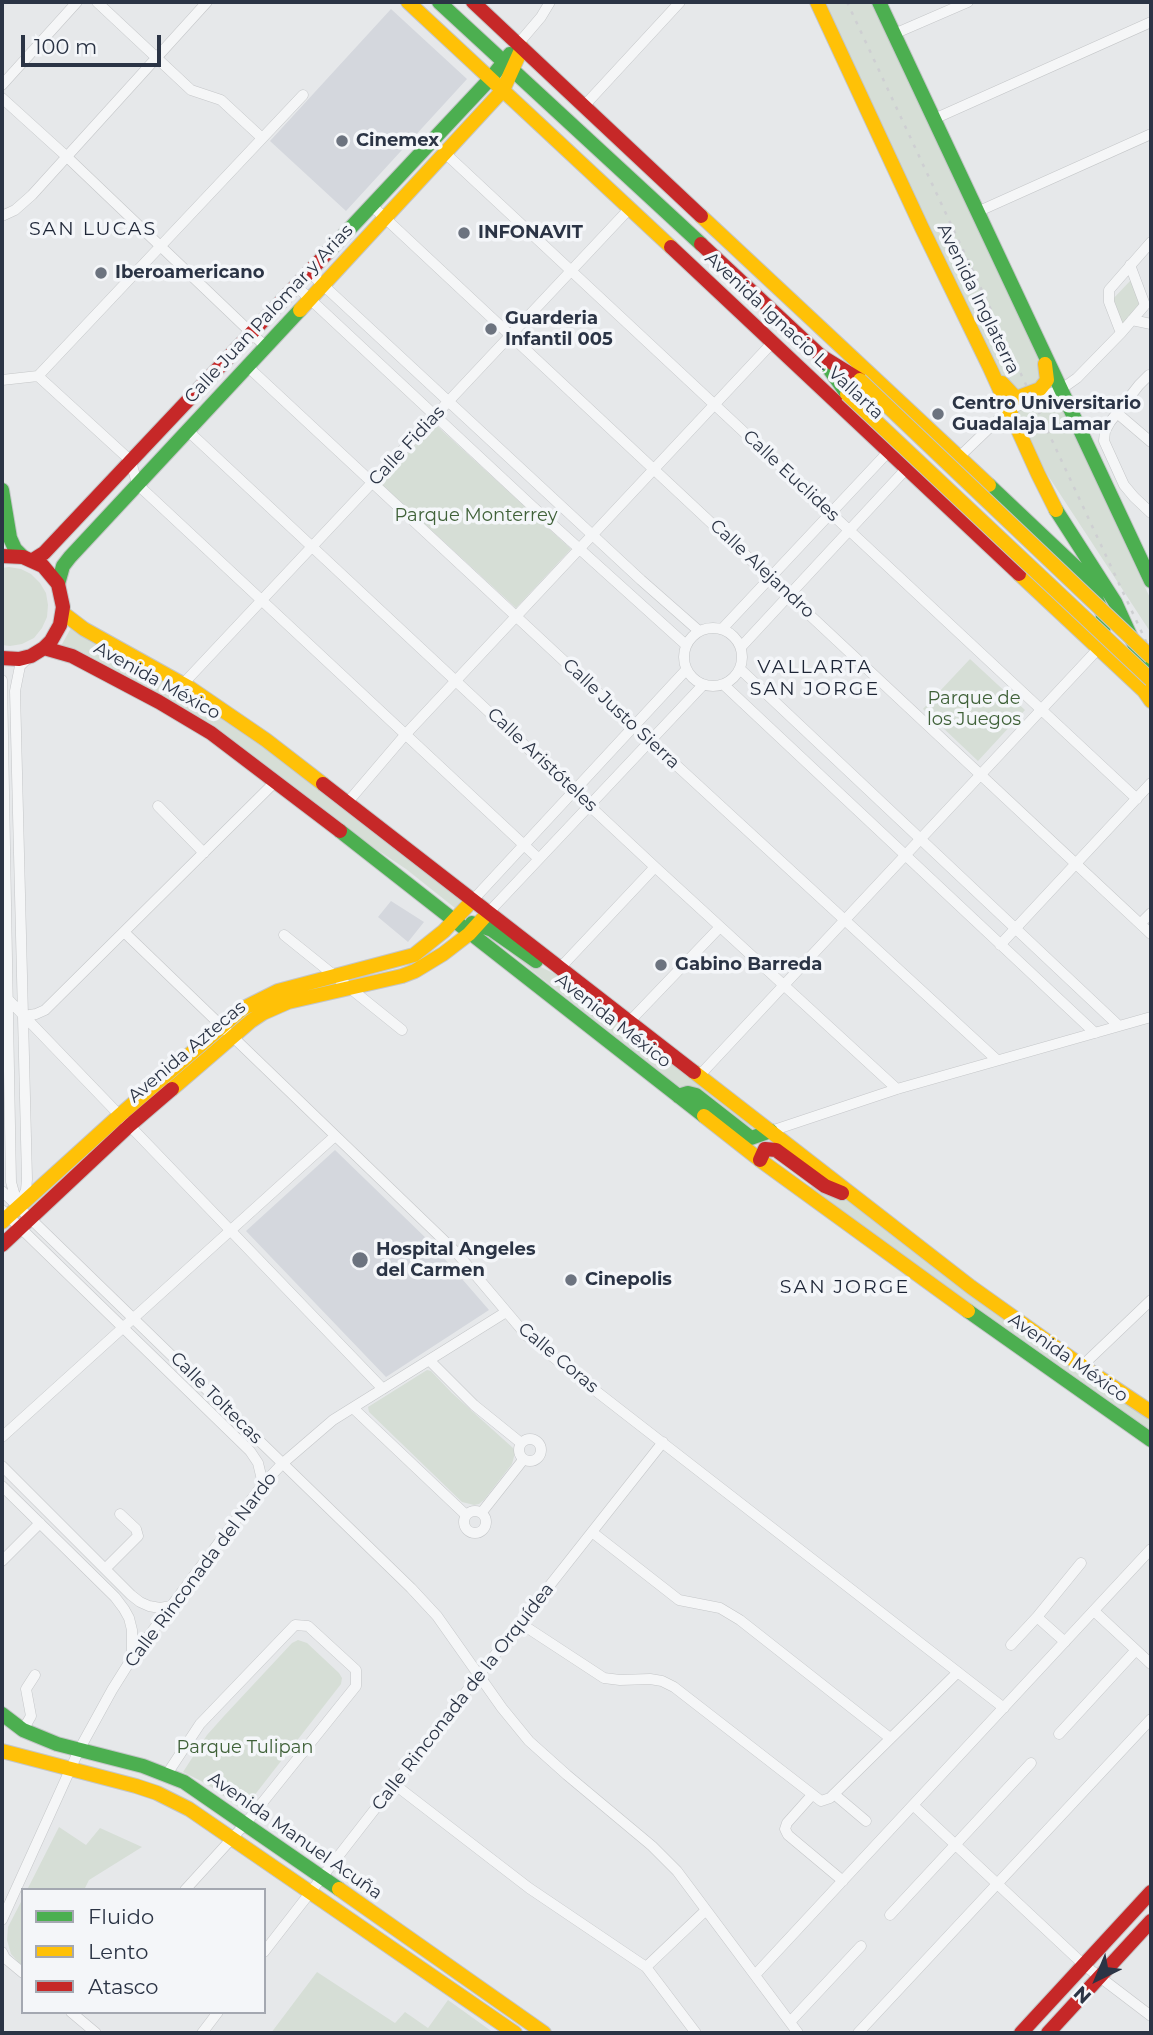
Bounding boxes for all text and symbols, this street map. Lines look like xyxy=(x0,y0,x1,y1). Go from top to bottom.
scale bar xyxy=(24,21,164,65)
text: 100 m xyxy=(34,34,97,59)
place label: Cinemex xyxy=(356,130,439,152)
marker: Cinemex xyxy=(334,133,350,149)
district label: SAN LUCAS xyxy=(30,218,156,240)
street label: Calle Juan Palomar y Arias xyxy=(180,220,358,408)
street label: Avenida Inglaterra xyxy=(932,220,1024,378)
place label: INFONAVIT xyxy=(478,222,583,244)
marker: INFONAVIT xyxy=(456,225,472,241)
street label: Avenida Ignacio L. Vallarta xyxy=(700,248,888,424)
place label: Iberoamericano xyxy=(115,262,264,284)
marker: Iberoamericano xyxy=(93,265,109,281)
place label: Guarderia Infantil 005 xyxy=(505,308,613,350)
marker: Guarderia Infantil 005 xyxy=(483,321,499,337)
place label: Centro Universitario Guadalaja Lamar xyxy=(952,393,1141,436)
street label: Calle Fidias xyxy=(365,402,449,490)
marker: Centro Universitario Guadalaja Lamar xyxy=(930,406,946,422)
street label: Calle Euclides xyxy=(738,426,844,526)
park label: Parque Monterrey xyxy=(394,505,558,527)
street label: Calle Alejandro xyxy=(705,515,819,623)
street label: Avenida México xyxy=(90,637,224,725)
street label: Calle Justo Sierra xyxy=(558,654,684,774)
district label: VALLARTA SAN JORGE xyxy=(751,656,879,700)
park label: Parque de los Juegos xyxy=(927,688,1021,730)
street label: Calle Aristóteles xyxy=(482,703,602,817)
place label: Gabino Barreda xyxy=(675,954,822,976)
marker: Gabino Barreda xyxy=(653,957,669,973)
street label: Avenida México xyxy=(551,969,675,1073)
street label: Avenida Aztecas xyxy=(124,997,250,1107)
place label: Hospital Angeles del Carmen xyxy=(376,1239,535,1282)
marker: Hospital Angeles del Carmen xyxy=(350,1250,370,1270)
place label: Cinepolis xyxy=(585,1269,672,1291)
marker: Cinepolis xyxy=(563,1272,579,1288)
district label: SAN JORGE xyxy=(781,1276,909,1298)
street label: Avenida México xyxy=(1004,1309,1132,1407)
street label: Calle Coras xyxy=(514,1318,602,1398)
street label: Calle Toltecas xyxy=(166,1348,266,1448)
street label: Calle Rinconada del Nardo xyxy=(121,1468,281,1672)
street label: Calle Rinconada de la Orquídea xyxy=(367,1579,559,1815)
park label: Parque Tulipan xyxy=(177,1737,313,1759)
street label: Avenida Manuel Acuña xyxy=(204,1768,386,1904)
legend xyxy=(21,1888,266,2014)
text: Fluido xyxy=(88,1904,154,1929)
text: Lento xyxy=(88,1939,148,1964)
north arrow xyxy=(1062,1944,1132,2014)
text: Atasco xyxy=(88,1974,159,1999)
text: N xyxy=(1069,1981,1096,2008)

